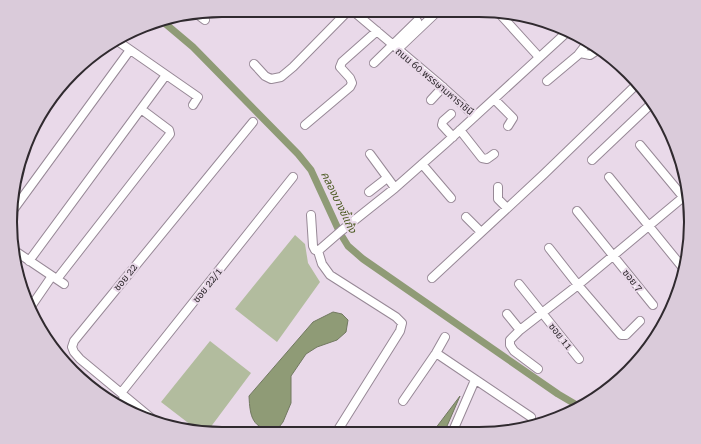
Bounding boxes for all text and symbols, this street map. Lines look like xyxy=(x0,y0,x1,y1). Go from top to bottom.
street label: ถนน 60 พรรษามหาราชินี xyxy=(393,46,476,117)
water label: คลองบางขี้แก้ง xyxy=(318,168,361,236)
street label: ซอย 22 xyxy=(111,262,140,293)
street label: ซอย 22/1 xyxy=(191,266,225,305)
street label: ซอย 7 xyxy=(620,267,645,294)
street label: ซอย 11 xyxy=(547,321,575,352)

